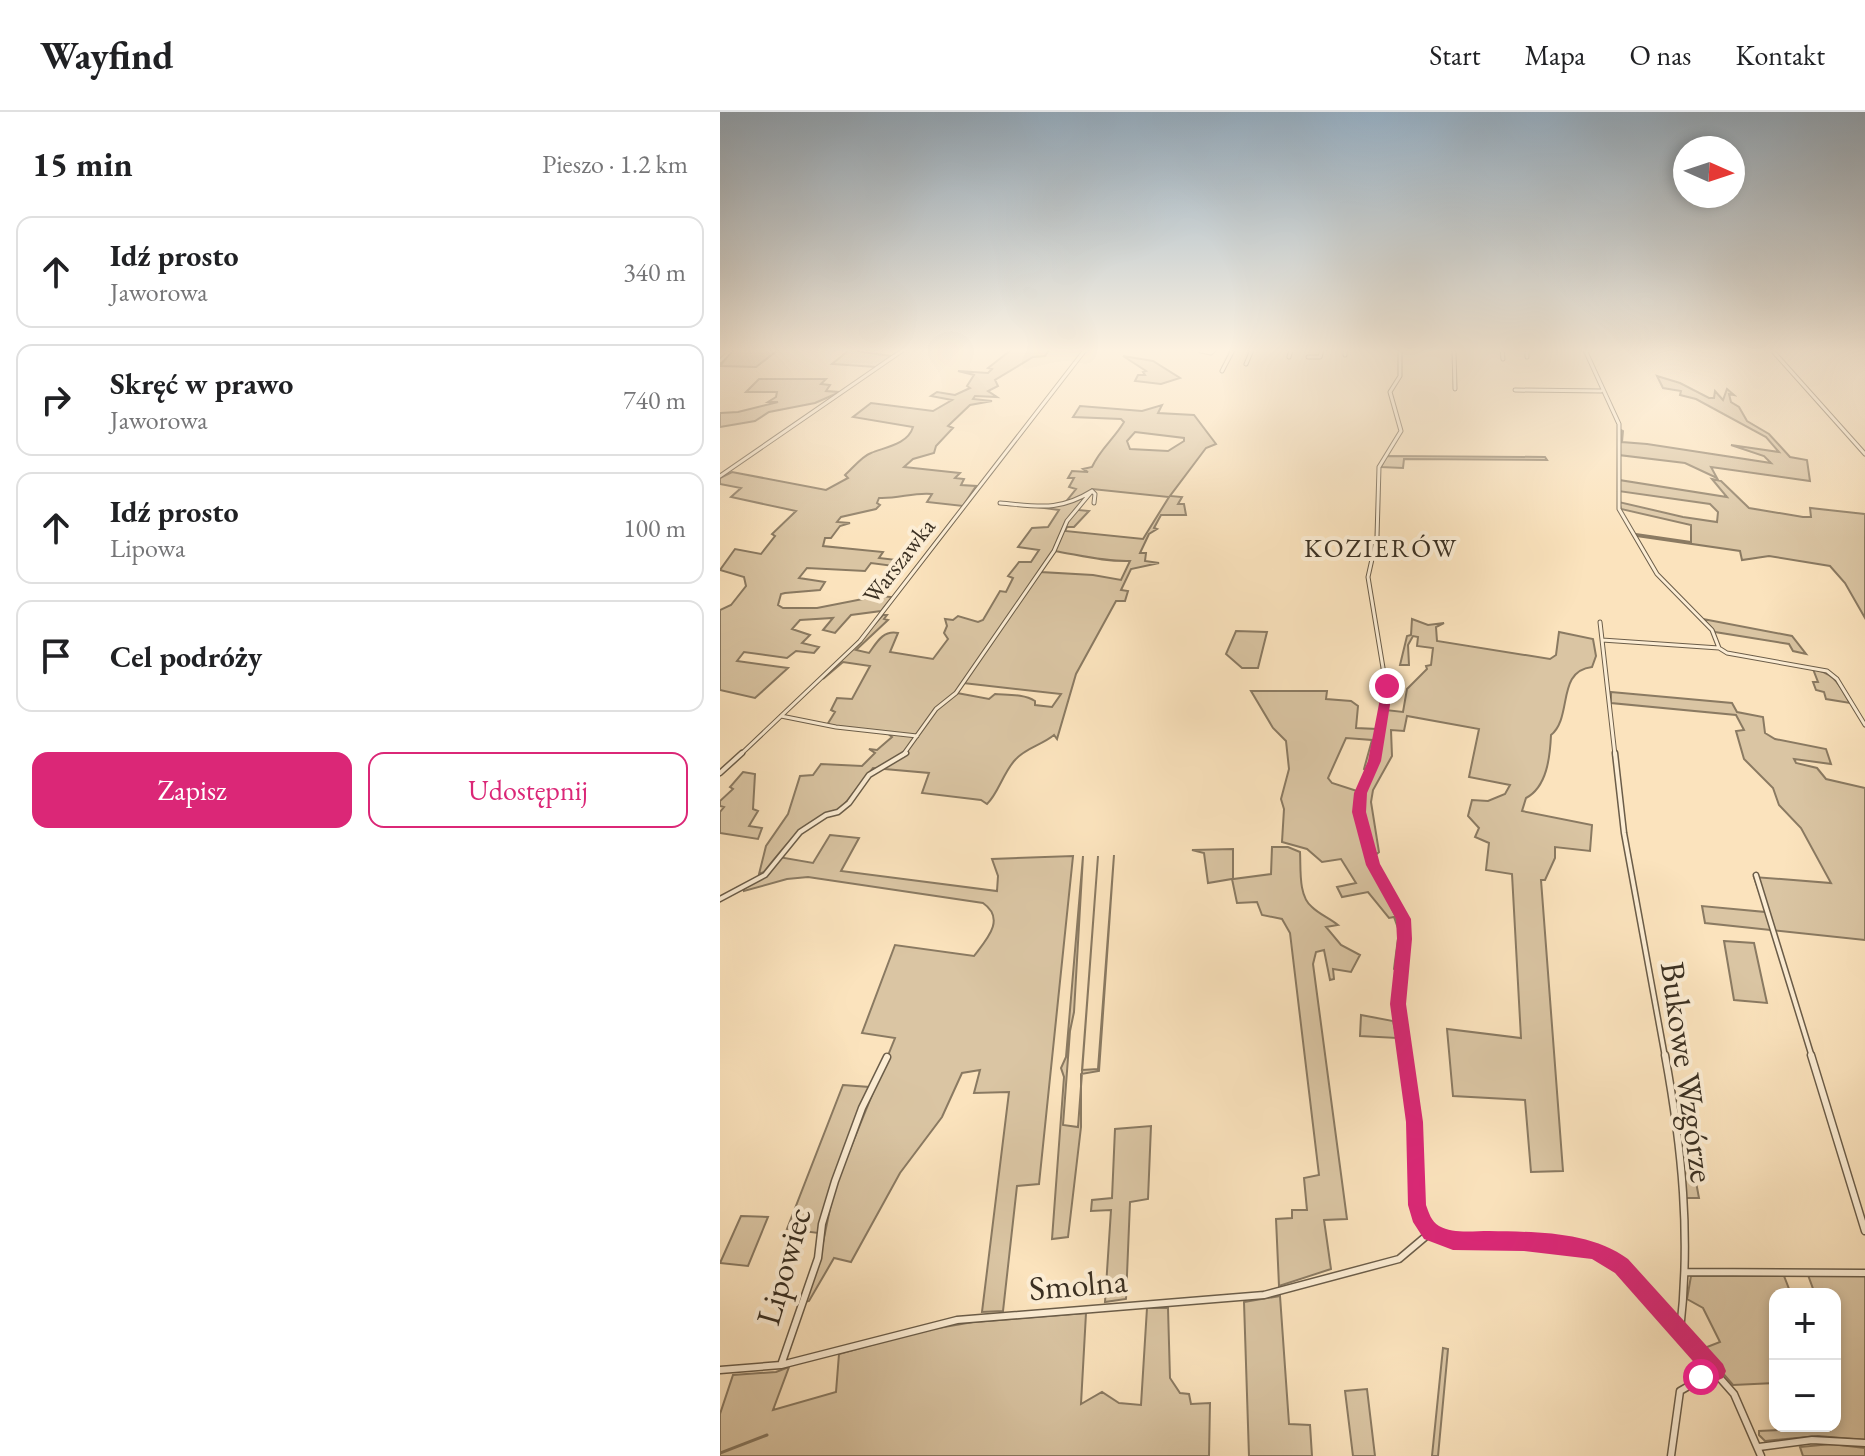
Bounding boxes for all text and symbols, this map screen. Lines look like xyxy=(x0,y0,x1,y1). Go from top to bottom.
text: Wayfind xyxy=(40,31,174,80)
text: Start xyxy=(1429,37,1480,73)
text: Mapa xyxy=(1524,37,1585,73)
text: O nas xyxy=(1629,37,1691,73)
text: Kontakt xyxy=(1735,37,1825,73)
north arrow xyxy=(1673,136,1745,208)
text: 15 min xyxy=(32,142,133,186)
text: Pieszo · 1.2 km xyxy=(542,147,688,181)
text: Idź prosto xyxy=(110,236,239,275)
icon: ahead xyxy=(34,250,78,294)
text: 340 m xyxy=(623,255,686,289)
text: Jaworowa xyxy=(110,275,208,309)
text: Skręć w prawo xyxy=(110,364,293,403)
icon: right xyxy=(34,378,78,422)
text: 740 m xyxy=(623,383,686,417)
text: Jaworowa xyxy=(110,403,208,437)
text: Idź prosto xyxy=(110,492,239,531)
icon: ahead xyxy=(34,506,78,550)
text: 100 m xyxy=(623,511,686,545)
street label: Warszawka xyxy=(856,511,942,610)
text: Lipowa xyxy=(110,531,185,565)
district label: KOZIERÓW xyxy=(1304,531,1458,565)
icon: arrive xyxy=(34,634,78,678)
text: Cel podróży xyxy=(110,637,262,676)
route end xyxy=(1369,668,1405,704)
button: Zapisz xyxy=(32,752,352,828)
button: Udostępnij xyxy=(368,752,688,828)
street label: Bukowe Wzgórze xyxy=(1651,959,1725,1185)
street label: Lipowiec xyxy=(745,1202,821,1330)
street label: Smolna xyxy=(1027,1258,1129,1310)
map controls xyxy=(1769,1288,1841,1432)
button: + xyxy=(1769,1288,1841,1360)
route start xyxy=(1683,1359,1719,1395)
button: − xyxy=(1769,1360,1841,1432)

